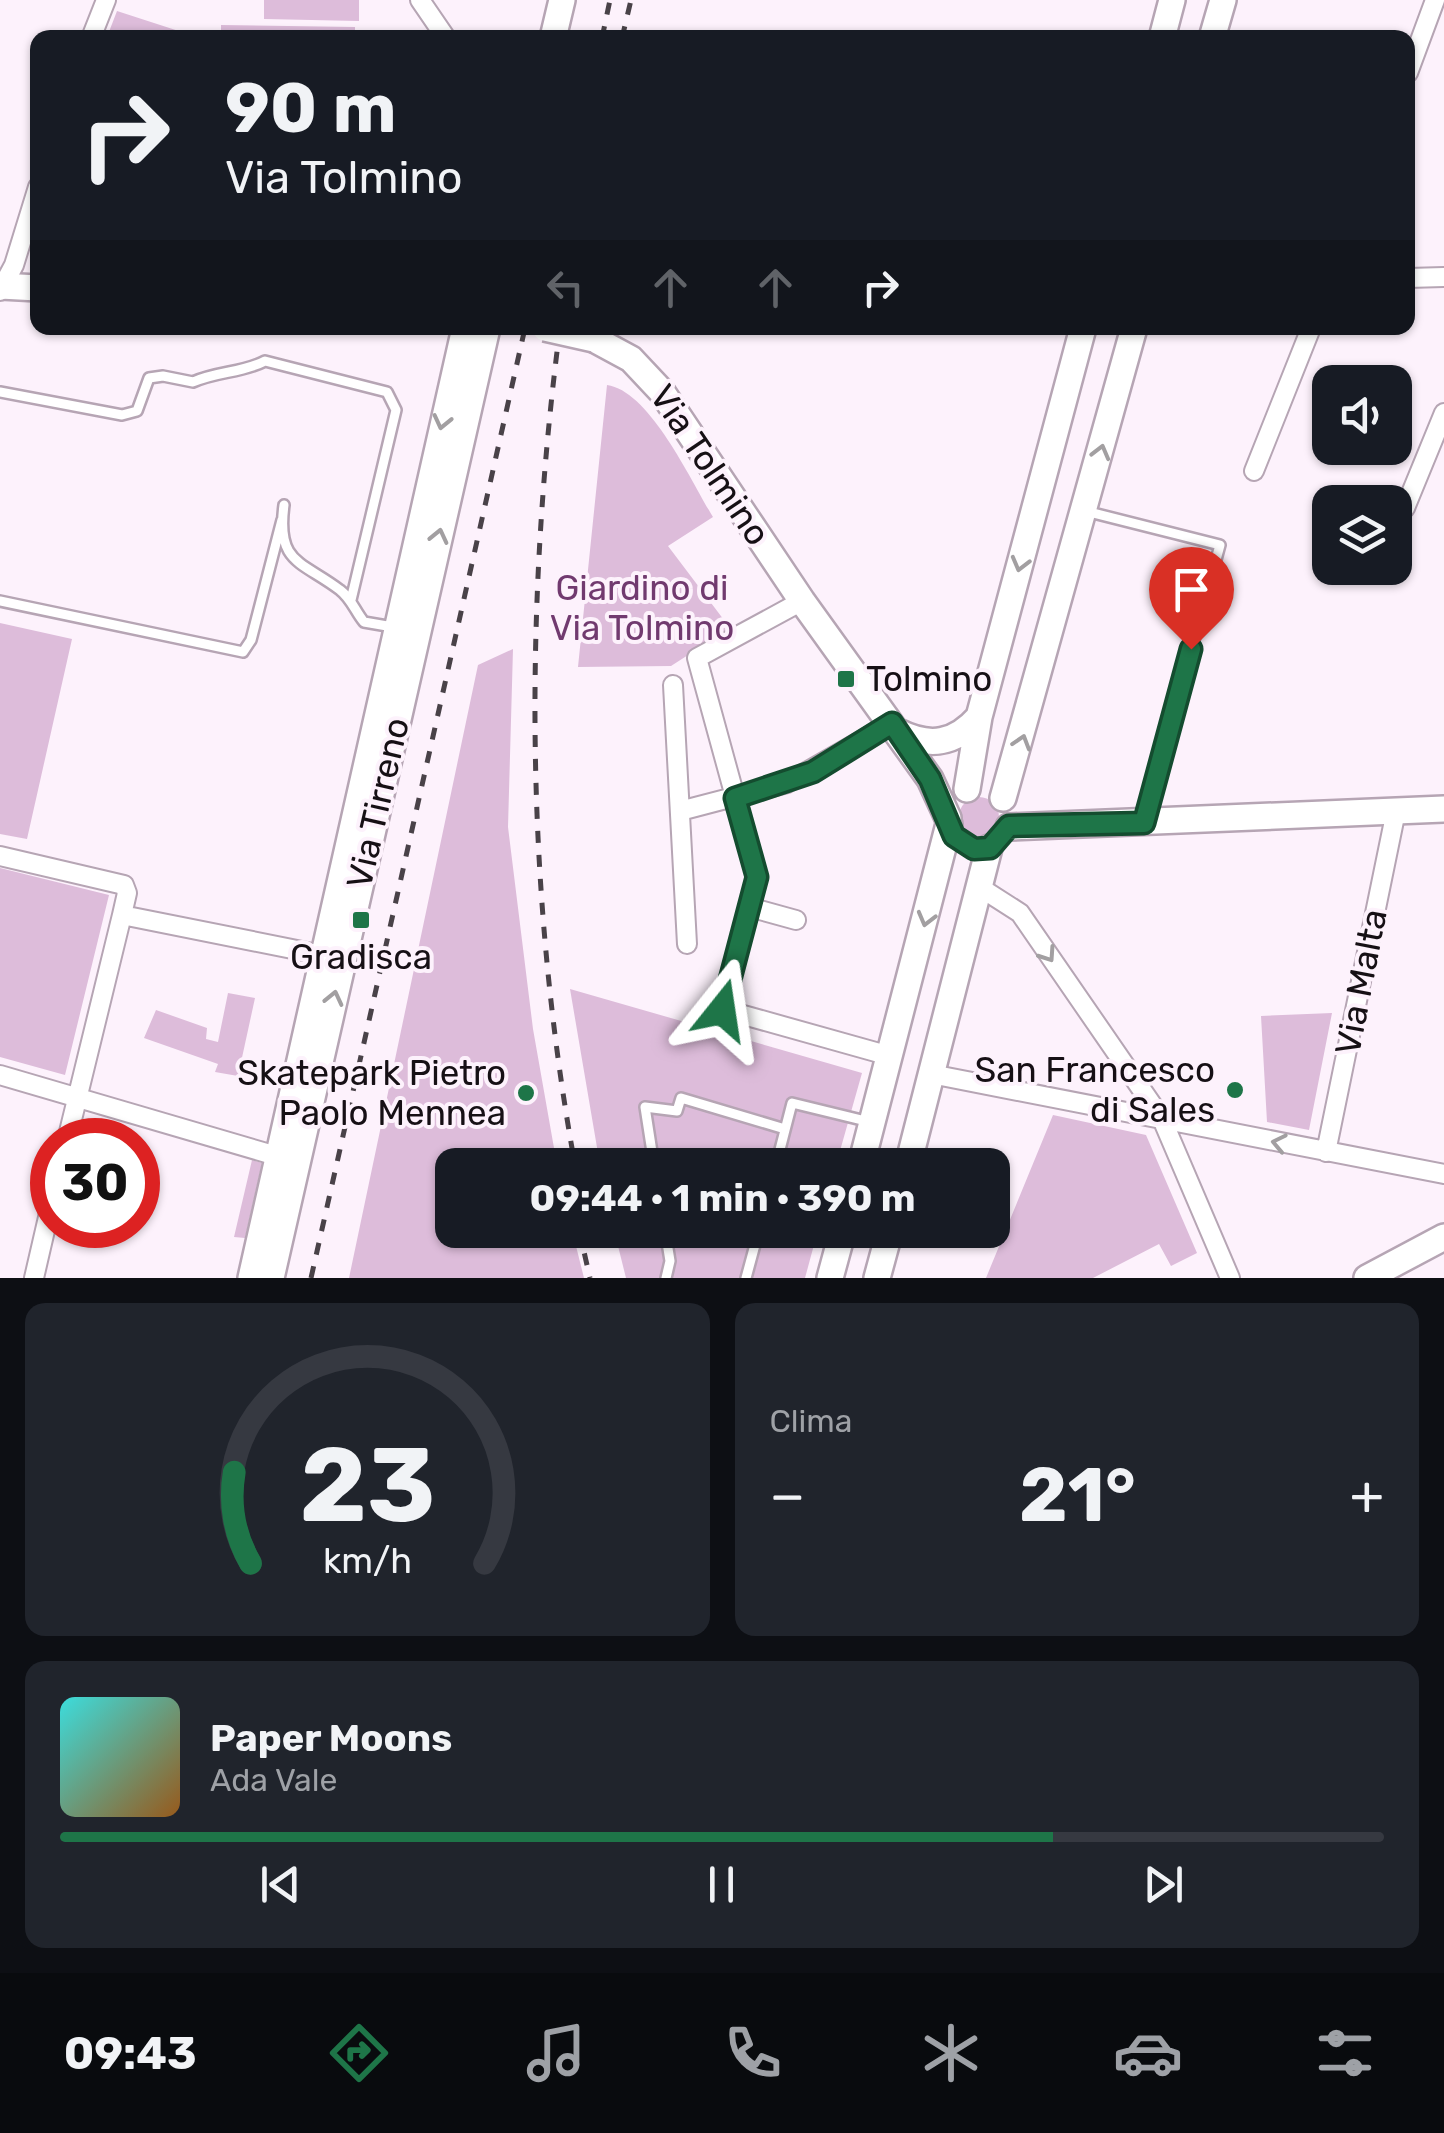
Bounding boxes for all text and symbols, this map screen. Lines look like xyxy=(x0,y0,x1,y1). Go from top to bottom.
text: 90 m xyxy=(225,67,397,150)
icon: right xyxy=(60,70,190,200)
text: Via Tolmino xyxy=(225,151,462,204)
icon: left xyxy=(538,260,593,315)
icon: ahead xyxy=(643,260,698,315)
icon: ahead xyxy=(748,260,803,315)
icon: right xyxy=(853,260,908,315)
map controls xyxy=(1312,365,1412,585)
button: sound xyxy=(1312,365,1412,465)
street label: Via Tolmino xyxy=(641,377,779,553)
one-way arrow xyxy=(433,413,454,430)
one-way arrow xyxy=(1090,444,1111,461)
button: layers xyxy=(1312,485,1412,585)
one-way arrow xyxy=(427,528,448,545)
pin xyxy=(1149,547,1234,650)
one-way arrow xyxy=(1011,555,1032,572)
icon: arrive xyxy=(1164,562,1219,617)
park label: Giardino di Via Tolmino xyxy=(550,567,734,649)
place label: Tolmino xyxy=(866,658,992,700)
marker: Tolmino xyxy=(835,668,857,690)
street label: Via Tirreno xyxy=(338,713,418,893)
one-way arrow xyxy=(1010,734,1030,751)
street label: Via Malta xyxy=(1326,905,1396,1059)
marker: Gradisca xyxy=(350,909,372,931)
one-way arrow xyxy=(917,910,938,927)
place label: Gradisca xyxy=(290,936,432,978)
one-way arrow xyxy=(1036,944,1054,963)
position arrow xyxy=(670,958,774,1062)
one-way arrow xyxy=(322,990,343,1007)
place label: San Francesco di Sales xyxy=(974,1049,1215,1131)
place label: Skatepark Pietro Paolo Mennea xyxy=(237,1052,506,1134)
marker: San Francesco di Sales xyxy=(1224,1079,1246,1101)
marker: Skatepark Pietro Paolo Mennea xyxy=(515,1082,537,1104)
speed limit sign: 30 xyxy=(30,1118,160,1248)
one-way arrow xyxy=(1271,1133,1288,1154)
text: 09:44 · 1 min · 390 m xyxy=(530,1175,915,1221)
text: Clima xyxy=(770,1402,852,1440)
text: 23 xyxy=(299,1424,435,1547)
text: 21° xyxy=(1019,1451,1136,1540)
text: − xyxy=(770,1463,805,1528)
text: + xyxy=(1350,1463,1384,1528)
text: km/h xyxy=(323,1540,412,1582)
text: Paper Moons xyxy=(210,1715,452,1761)
text: Ada Vale xyxy=(210,1761,337,1799)
icon: previous xyxy=(253,1857,308,1912)
icon: pause xyxy=(694,1857,749,1912)
icon: next xyxy=(1136,1857,1191,1912)
icon: directions xyxy=(324,2018,394,2088)
icon: music xyxy=(521,2018,591,2088)
icon: phone xyxy=(718,2018,788,2088)
icon: climate xyxy=(916,2018,986,2088)
icon: car xyxy=(1113,2018,1183,2088)
icon: filters xyxy=(1310,2018,1380,2088)
text: 09:43 xyxy=(64,2027,197,2080)

